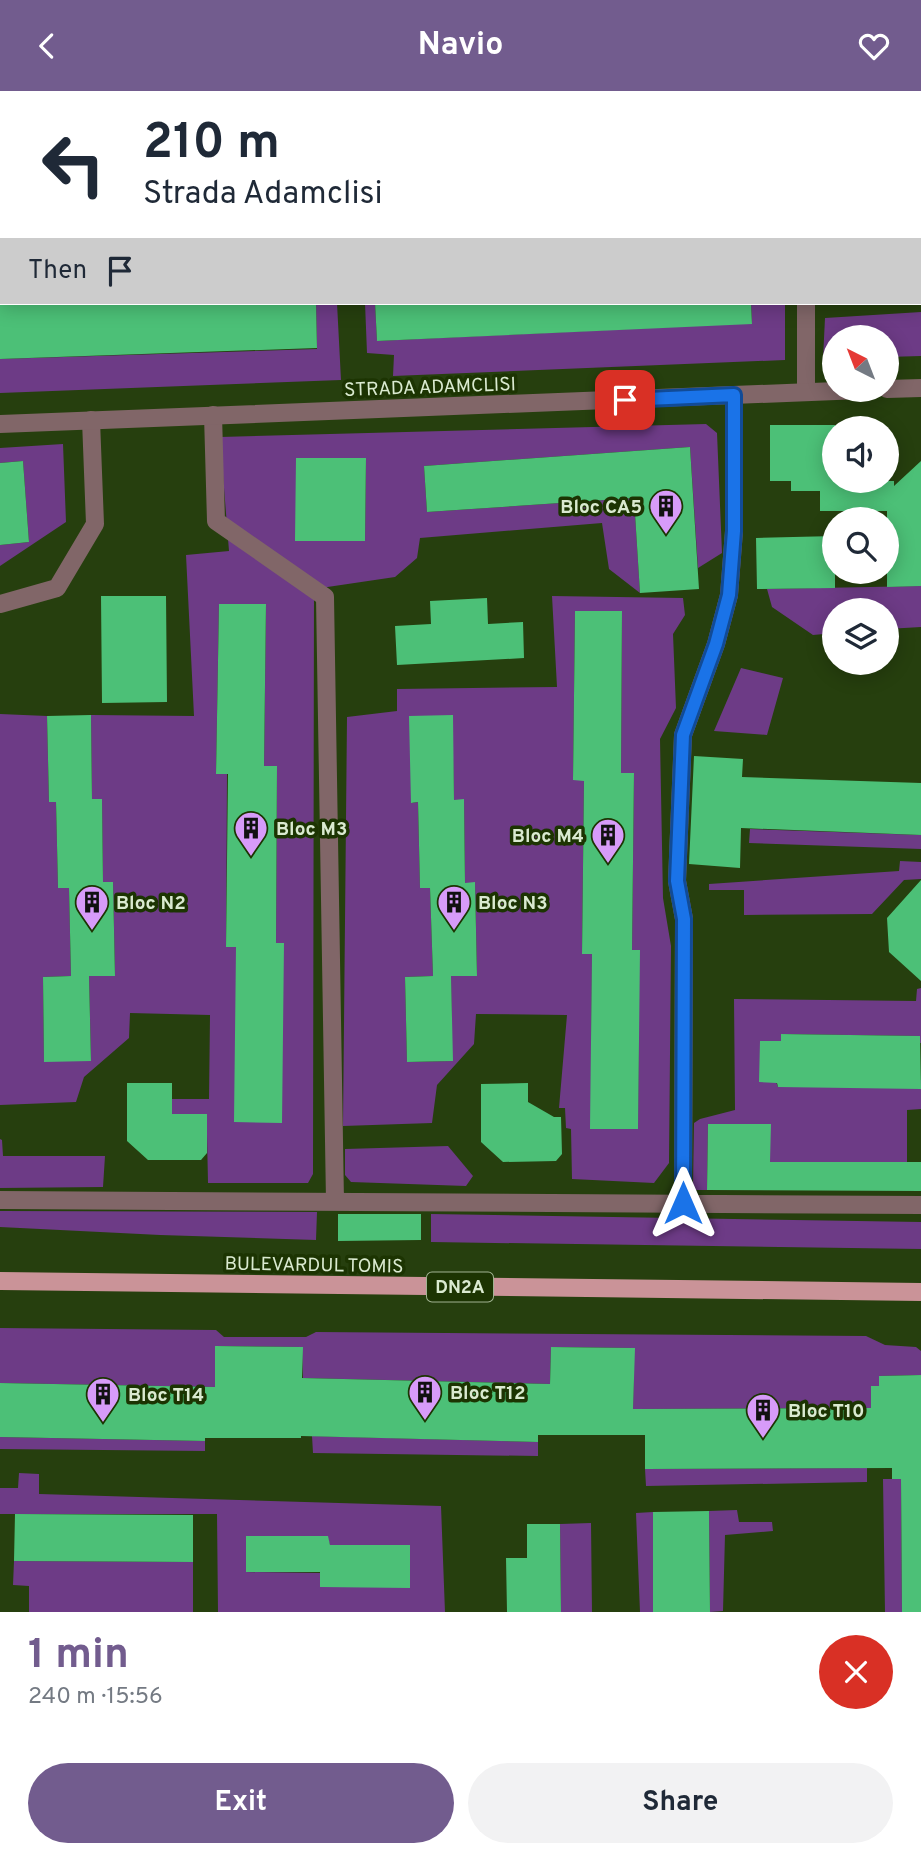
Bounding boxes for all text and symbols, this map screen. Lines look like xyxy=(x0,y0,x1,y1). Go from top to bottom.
text: Navio xyxy=(418,26,503,66)
icon: back xyxy=(28,27,66,65)
icon: heart xyxy=(855,27,893,65)
text: 210 m xyxy=(143,114,280,176)
icon: left xyxy=(28,119,119,210)
text: Strada Adamclisi xyxy=(143,175,383,215)
icon: arrive xyxy=(101,252,139,290)
text: Then xyxy=(28,255,87,288)
north arrow xyxy=(822,325,900,403)
map controls xyxy=(822,325,899,675)
pin xyxy=(595,370,655,430)
street label: STRADA ADAMCLISI xyxy=(344,373,516,403)
icon: arrive xyxy=(606,381,644,419)
button: sound xyxy=(822,416,899,493)
building icon: Bloc CA5 xyxy=(647,487,685,536)
place label: Bloc CA5 xyxy=(560,496,642,520)
button: search xyxy=(822,507,899,584)
button: layers xyxy=(822,598,899,675)
building icon: Bloc M3 xyxy=(232,809,270,858)
building icon: Bloc M4 xyxy=(589,816,627,865)
place label: Bloc M3 xyxy=(276,818,347,842)
place label: Bloc M4 xyxy=(512,825,584,849)
building icon: Bloc N2 xyxy=(73,883,111,932)
building icon: Bloc N3 xyxy=(435,883,473,932)
place label: Bloc N2 xyxy=(116,892,186,916)
place label: Bloc N3 xyxy=(478,892,548,916)
position arrow xyxy=(646,1166,720,1240)
street label: BULEVARDUL TOMIS xyxy=(224,1252,404,1280)
road number: DN2A xyxy=(427,1273,493,1301)
building icon: Bloc T12 xyxy=(406,1373,444,1422)
building icon: Bloc T14 xyxy=(84,1375,122,1424)
place label: Bloc T12 xyxy=(450,1382,526,1406)
place label: Bloc T14 xyxy=(128,1384,204,1408)
building icon: Bloc T10 xyxy=(744,1391,782,1440)
place label: Bloc T10 xyxy=(788,1400,864,1424)
text: 1 min xyxy=(28,1630,129,1683)
button: close xyxy=(819,1635,893,1709)
text: 240 m · 15:56 xyxy=(28,1683,163,1712)
button: Exit xyxy=(28,1763,454,1843)
button: Share xyxy=(468,1763,893,1843)

